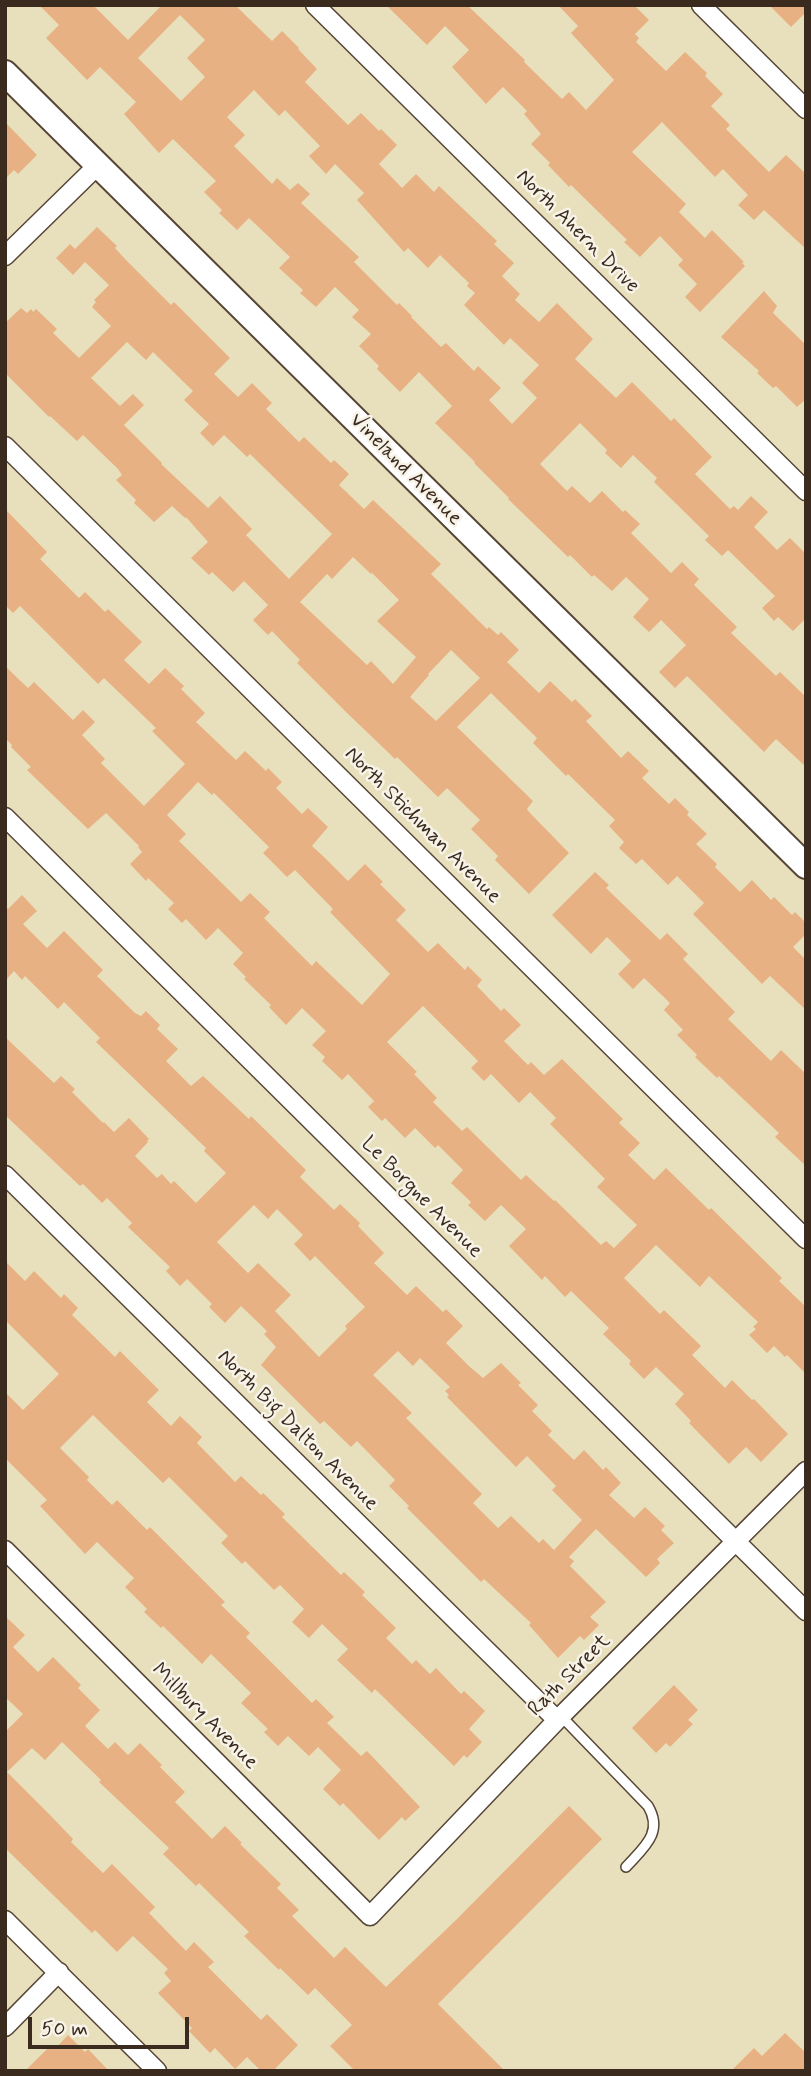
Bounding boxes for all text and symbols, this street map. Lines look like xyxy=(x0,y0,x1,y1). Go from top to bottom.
street label: North Ahern Drive xyxy=(510,165,644,299)
street label: Vineland Avenue xyxy=(343,408,467,532)
street label: North Stichman Avenue xyxy=(338,742,506,910)
street label: Le Borgne Avenue xyxy=(355,1132,487,1264)
street label: North Big Dalton Avenue xyxy=(211,1345,383,1517)
street label: Rath Street xyxy=(523,1629,617,1723)
street label: Millbury Avenue xyxy=(145,1658,263,1776)
scale bar xyxy=(32,2002,192,2046)
text: 50 m xyxy=(41,2015,88,2043)

